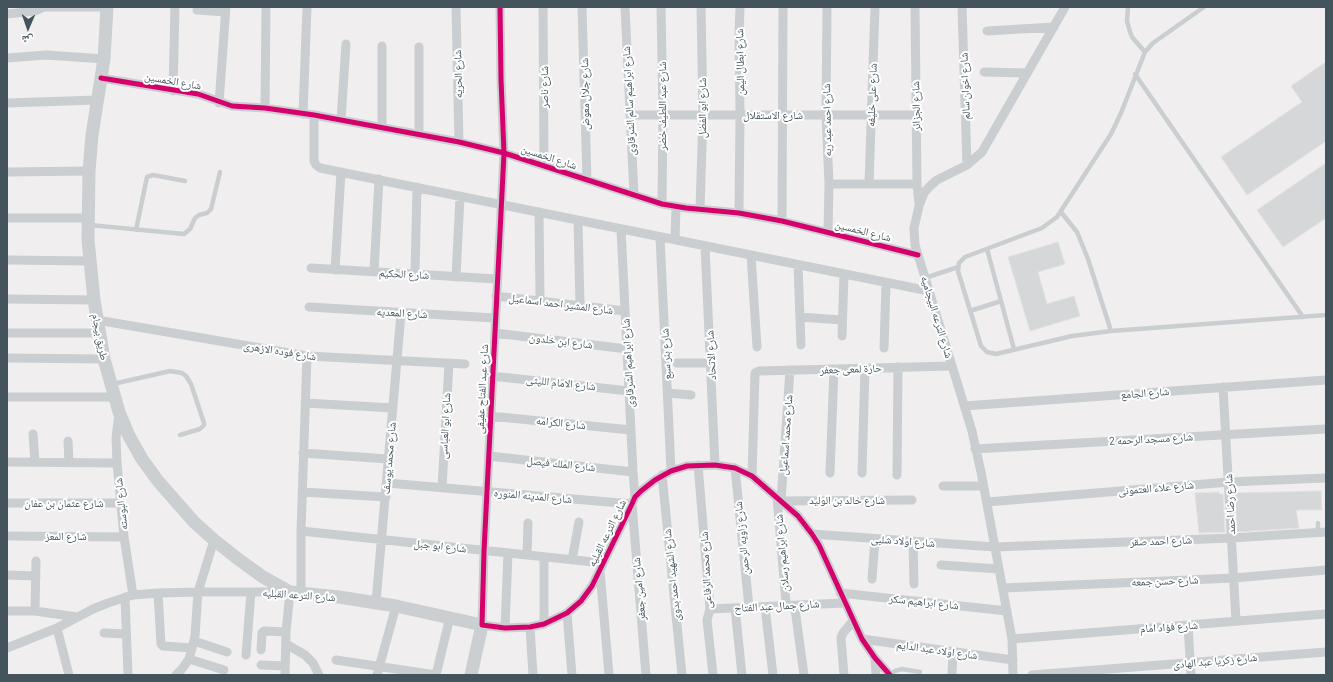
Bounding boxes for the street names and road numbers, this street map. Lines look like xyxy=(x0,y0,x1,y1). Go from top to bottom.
street label: شارع ابطال اليمن xyxy=(733,28,747,96)
street label: شارع ابراهيم سالم الشرقاوى xyxy=(620,46,638,156)
street label: شارع الحريه xyxy=(451,50,465,98)
street label: شارع اخوان سالم xyxy=(957,52,973,120)
street label: شارع جلال معوض xyxy=(578,58,592,130)
street label: شارع عبد اللطيف خضر xyxy=(655,61,669,151)
street label: شارع على خليفه xyxy=(864,63,880,127)
street label: شارع ناصر xyxy=(537,66,551,108)
street label: شارع الخمسين xyxy=(143,69,203,93)
street label: شارع ابو الفضل xyxy=(695,78,709,138)
street label: شارع الجزائر xyxy=(909,81,923,131)
street label: شارع احمد عبد ربه xyxy=(820,83,834,157)
street label: شارع الاستقلال xyxy=(743,108,803,122)
street label: شارع الخمسين xyxy=(520,142,578,172)
street label: شارع الخمسين xyxy=(833,218,893,244)
street label: شارع الحكيم xyxy=(379,266,429,282)
street label: شارع الترعه البيجاميه xyxy=(918,274,956,360)
street label: شارع المشير احمد اسماعيل xyxy=(508,291,614,317)
street label: شارع المعديه xyxy=(376,305,428,321)
street label: طريق بيجام xyxy=(89,313,111,361)
street label: شارع ابراهيم الشرقاوى xyxy=(619,318,637,408)
street label: شارع بئر سبع xyxy=(658,328,674,380)
street label: شارع الاتحاد xyxy=(703,330,719,380)
street label: شارع ابن خلدون xyxy=(528,331,594,351)
street label: شارع فوده الازهرى xyxy=(243,339,317,363)
street label: شارع عبد الفتاح عفيفى xyxy=(473,344,491,434)
street label: حارة لمعى جعفر xyxy=(820,361,882,377)
street label: شارع الامام الليثى xyxy=(526,373,596,393)
street label: شارع الجامع xyxy=(1120,385,1170,401)
street label: شارع ابو العباسى xyxy=(437,393,453,459)
street label: شارع محمد اسماعيل xyxy=(777,394,795,476)
street label: شارع الكرامه xyxy=(535,414,587,432)
street label: شارع محمد يوسف xyxy=(379,421,399,495)
street label: شارع مسجد الرحمه 2 xyxy=(1109,430,1193,448)
street label: شارع الملك فيصل xyxy=(526,454,596,474)
street label: شارع رضا احمد xyxy=(1222,474,1238,534)
street label: شارع البوسته xyxy=(112,477,130,531)
street label: شارع علاء العتمونى xyxy=(1118,478,1194,498)
street label: شارع المدينه المنوره xyxy=(493,486,573,506)
street label: شارع خالد بن الوليد xyxy=(809,493,885,507)
street label: شارع عثمان بن عفان xyxy=(24,496,104,510)
street label: شارع الترعه القبليه xyxy=(585,497,629,569)
street label: شارع زاويه الرحمن xyxy=(732,501,752,575)
street label: شارع ابراهيم رسلان xyxy=(772,514,792,592)
street label: شارع الشهيد احمد بدوى xyxy=(661,528,683,622)
street label: شارع المعز xyxy=(45,529,87,543)
street label: شارع محمد الرفاعى xyxy=(697,531,715,609)
street label: شارع اولاد شلبى xyxy=(871,532,935,550)
street label: شارع احمد صقر xyxy=(1130,533,1192,549)
street label: شارع ابو جبل xyxy=(413,537,467,555)
street label: شارع امين جعفر xyxy=(630,557,648,621)
street label: شارع حسن جمعه xyxy=(1131,573,1199,589)
street label: شارع الترعه القبليه xyxy=(262,586,336,604)
street label: شارع ابراهيم سكر xyxy=(888,592,960,612)
street label: شارع جمال عبد الفتاح xyxy=(734,597,820,615)
street label: شارع فؤاد امام xyxy=(1140,618,1198,636)
street label: شارع اولاد عبد الدايم xyxy=(896,638,978,662)
street label: شارع زكريا عبد الهادى xyxy=(1172,651,1258,671)

